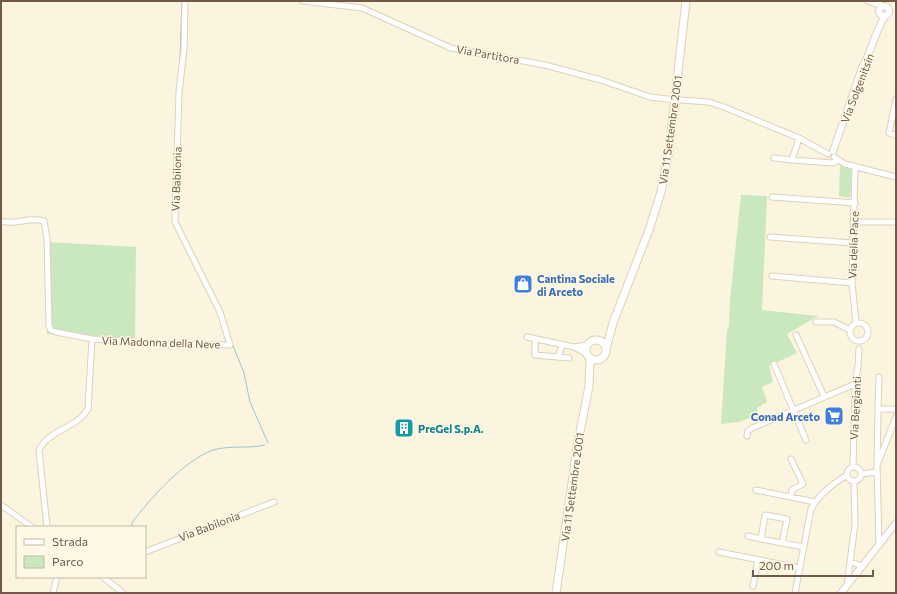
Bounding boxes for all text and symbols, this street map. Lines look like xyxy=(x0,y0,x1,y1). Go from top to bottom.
street label: Via Partitora xyxy=(456,42,520,66)
street label: Via Solgenitsin xyxy=(838,51,876,125)
street label: Via 11 Settembre 2001 xyxy=(656,75,684,185)
street label: Via Babilonia xyxy=(168,146,184,212)
street label: Via della Pace xyxy=(845,211,861,279)
place label: Cantina Sociale di Arceto xyxy=(537,272,615,298)
shop icon: Cantina Sociale di Arceto xyxy=(512,273,534,295)
street label: Via Madonna della Neve xyxy=(101,333,221,351)
street label: Via Bergianti xyxy=(847,376,863,440)
supermarket icon: Conad Arceto xyxy=(823,405,845,427)
place label: Conad Arceto xyxy=(751,410,820,423)
building icon: PreGel S.p.A. xyxy=(393,417,415,439)
place label: PreGel S.p.A. xyxy=(418,422,484,435)
street label: Via 11 Settembre 2001 xyxy=(558,432,586,542)
street label: Via Babilonia xyxy=(176,508,242,544)
legend xyxy=(16,526,146,578)
text: Strada xyxy=(52,534,88,548)
scale bar xyxy=(753,552,873,578)
text: Parco xyxy=(52,554,84,568)
text: 200 m xyxy=(759,558,794,572)

